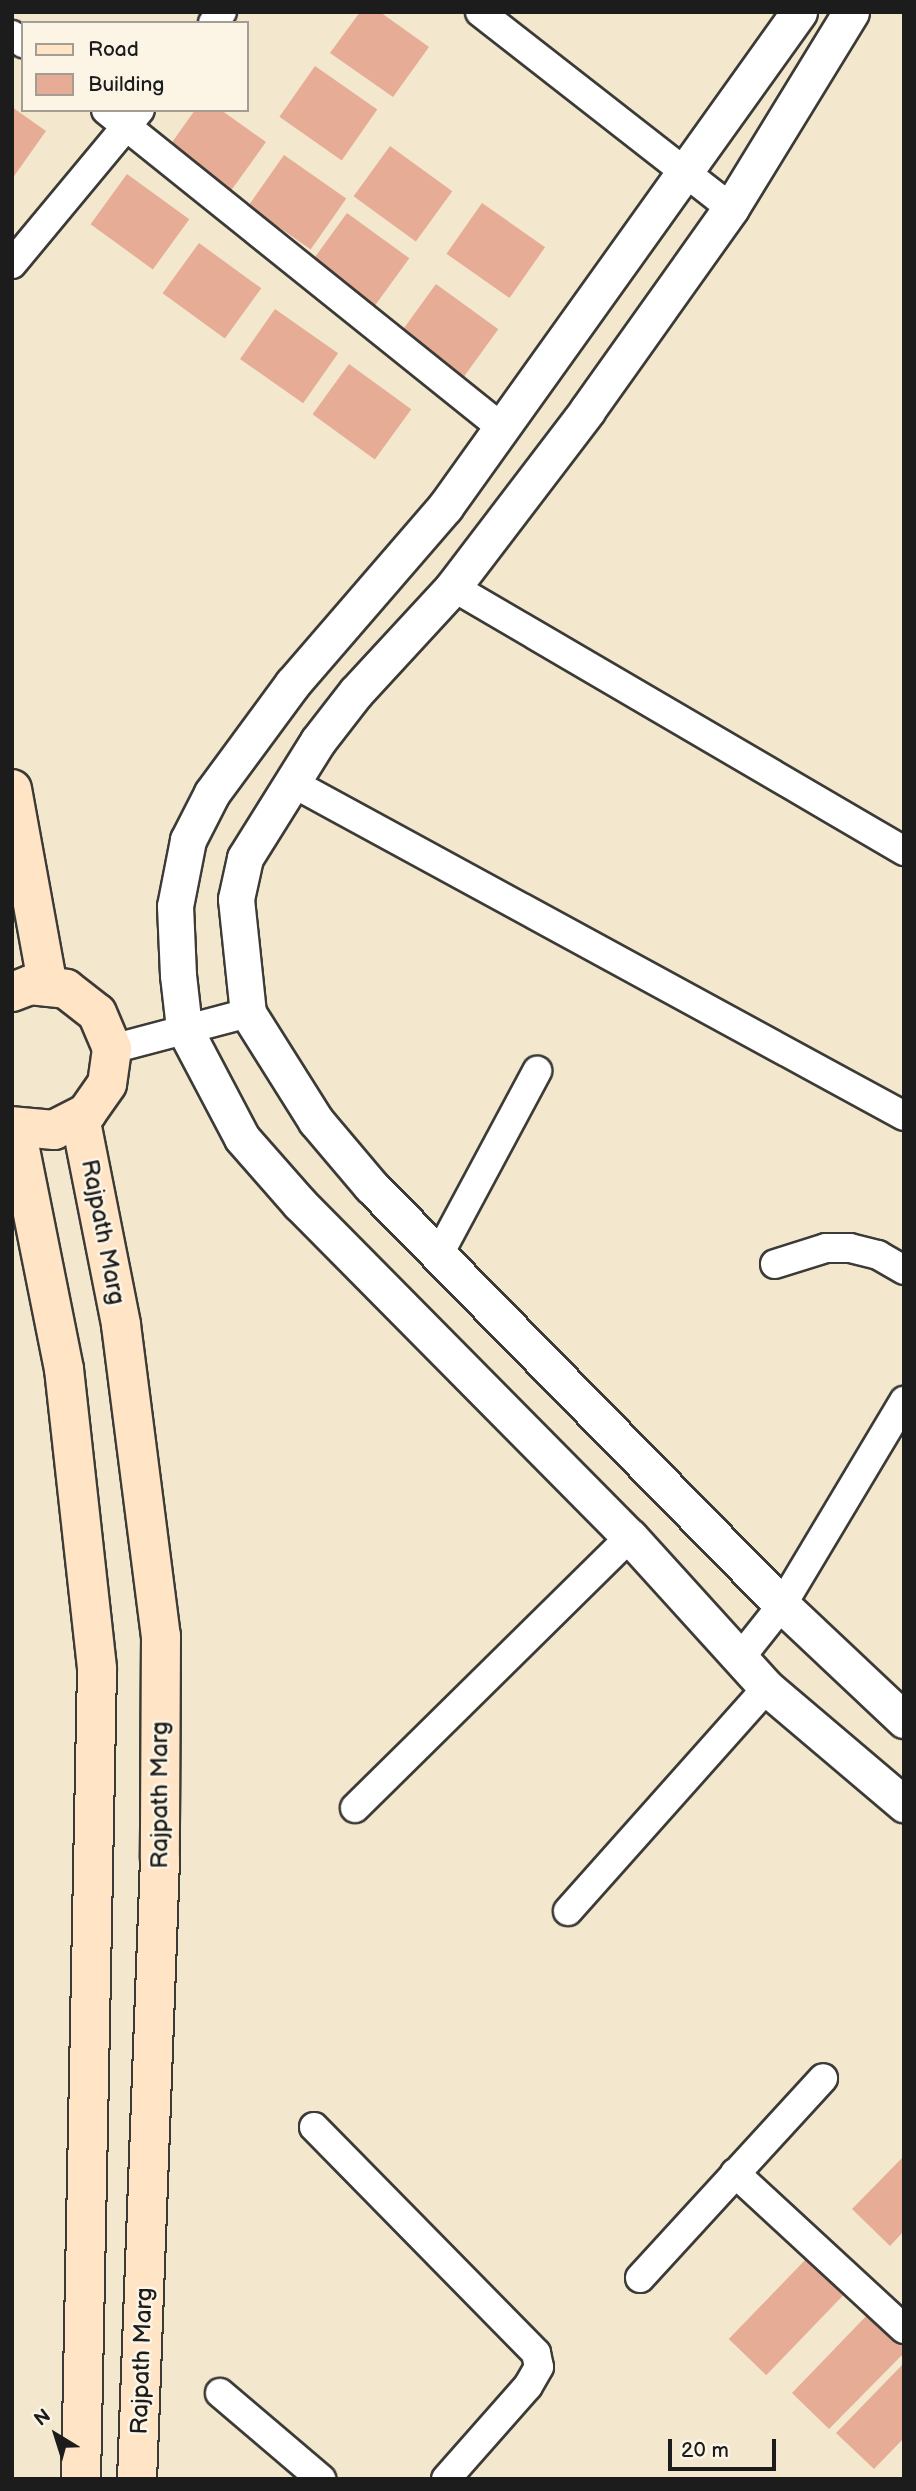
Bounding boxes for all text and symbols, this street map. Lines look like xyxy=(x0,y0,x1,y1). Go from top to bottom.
legend xyxy=(21,21,248,112)
text: Road xyxy=(88,37,139,62)
text: Building xyxy=(88,72,164,97)
street label: Rajpath Marg xyxy=(75,1157,131,1307)
street label: Rajpath Marg xyxy=(146,1721,174,1869)
street label: Rajpath Marg xyxy=(125,2287,159,2435)
north arrow xyxy=(21,2400,91,2470)
text: N xyxy=(30,2405,55,2432)
scale bar xyxy=(671,2424,780,2468)
text: 20 m xyxy=(681,2438,729,2463)

